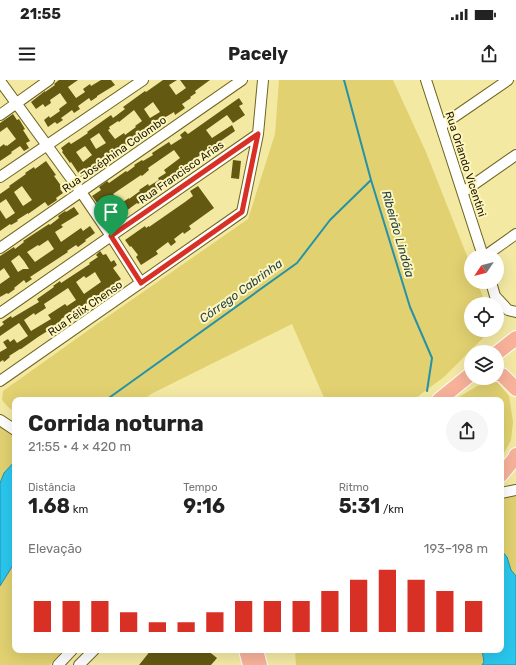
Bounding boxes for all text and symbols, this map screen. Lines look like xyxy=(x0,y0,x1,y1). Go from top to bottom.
text: 21:55 xyxy=(20,5,61,23)
icon: menu xyxy=(16,43,38,65)
text: Pacely xyxy=(228,43,288,65)
icon: share xyxy=(478,43,500,65)
street label: Rua Orlando Vicentini xyxy=(442,110,489,218)
street label: Rua Joséphina Colombo xyxy=(60,113,169,195)
street label: Rua Francisco Arias xyxy=(136,138,227,207)
water label: Ribeirão Lindóia xyxy=(379,189,417,279)
pin xyxy=(94,195,128,236)
icon: arrive xyxy=(100,201,122,223)
north arrow xyxy=(464,249,504,289)
map controls xyxy=(464,249,504,385)
water label: Córrego Cabrinha xyxy=(197,256,285,326)
street label: Rua Félix Chenso xyxy=(46,278,125,339)
button: locate xyxy=(464,297,504,337)
button: layers xyxy=(464,345,504,385)
text: Corrida noturna xyxy=(28,410,204,437)
button: share xyxy=(446,410,488,452)
text: 21:55 · 4 × 420 m xyxy=(28,439,131,454)
text: Distância xyxy=(28,481,76,494)
text: Tempo xyxy=(183,481,217,494)
text: Ritmo xyxy=(339,481,369,494)
text: 1.68 xyxy=(28,494,70,518)
text: 9:16 xyxy=(183,494,225,518)
text: 5:31 xyxy=(339,494,380,518)
text: km xyxy=(70,503,88,516)
text: /km xyxy=(380,503,404,516)
text: Elevação xyxy=(28,541,82,556)
text: 193–198 m xyxy=(424,541,488,556)

